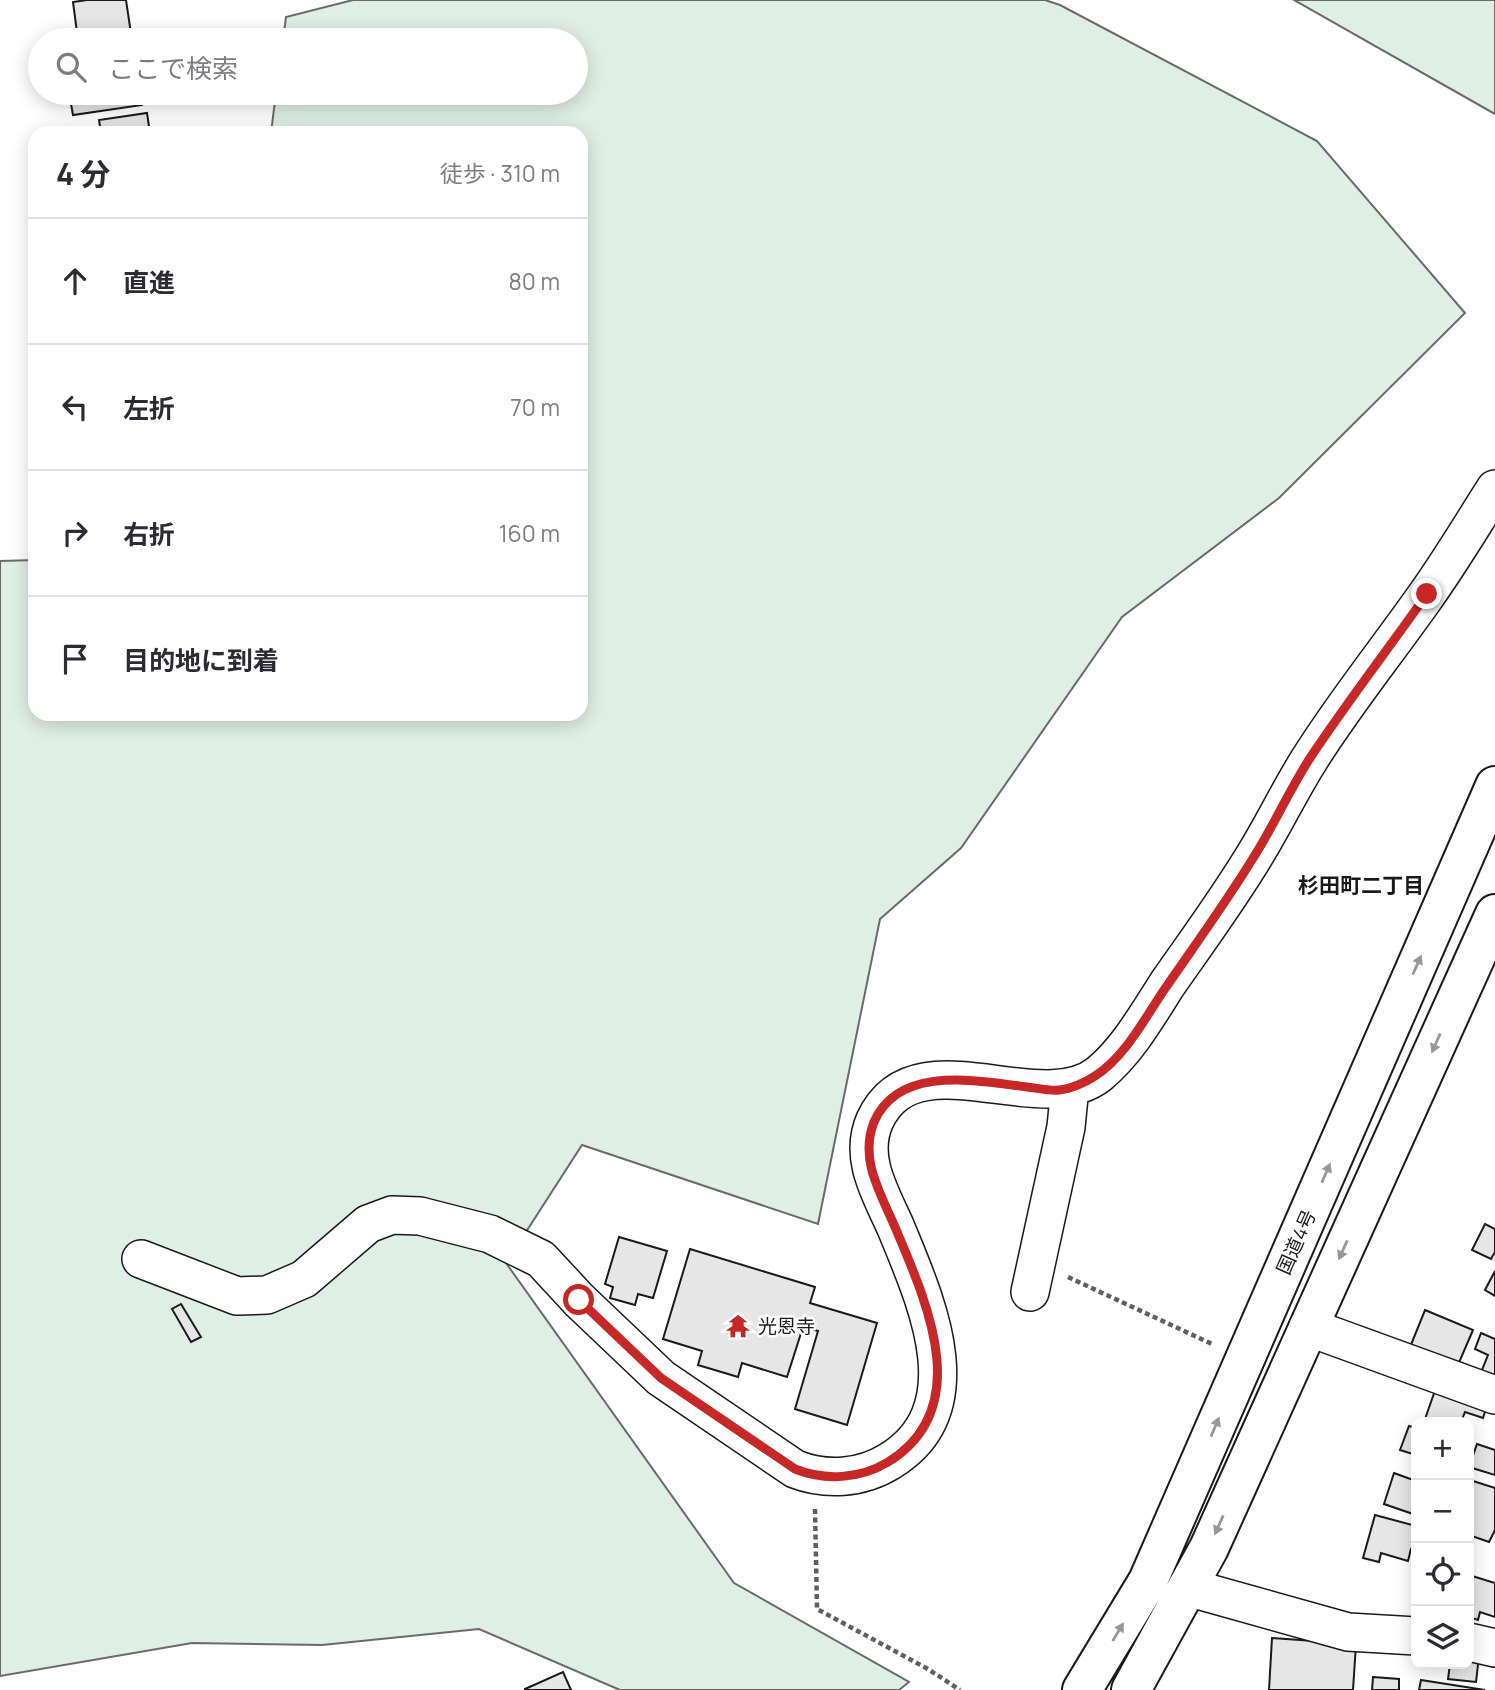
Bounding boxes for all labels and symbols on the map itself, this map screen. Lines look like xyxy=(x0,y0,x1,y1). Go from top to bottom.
route end xyxy=(1411,578,1442,609)
district label: 杉田町二丁目 xyxy=(1298,871,1424,899)
one-way arrow xyxy=(1412,954,1423,975)
one-way arrow xyxy=(1430,1033,1442,1053)
one-way arrow xyxy=(1320,1163,1332,1183)
street label: 国道4号 xyxy=(1270,1206,1322,1278)
one-way arrow xyxy=(1337,1240,1348,1261)
route start xyxy=(563,1284,594,1315)
temple icon: 光恩寺 xyxy=(724,1312,752,1340)
place label: 光恩寺 xyxy=(758,1313,815,1339)
one-way arrow xyxy=(1210,1416,1221,1437)
one-way arrow xyxy=(1213,1515,1225,1535)
one-way arrow xyxy=(1111,1622,1124,1641)

